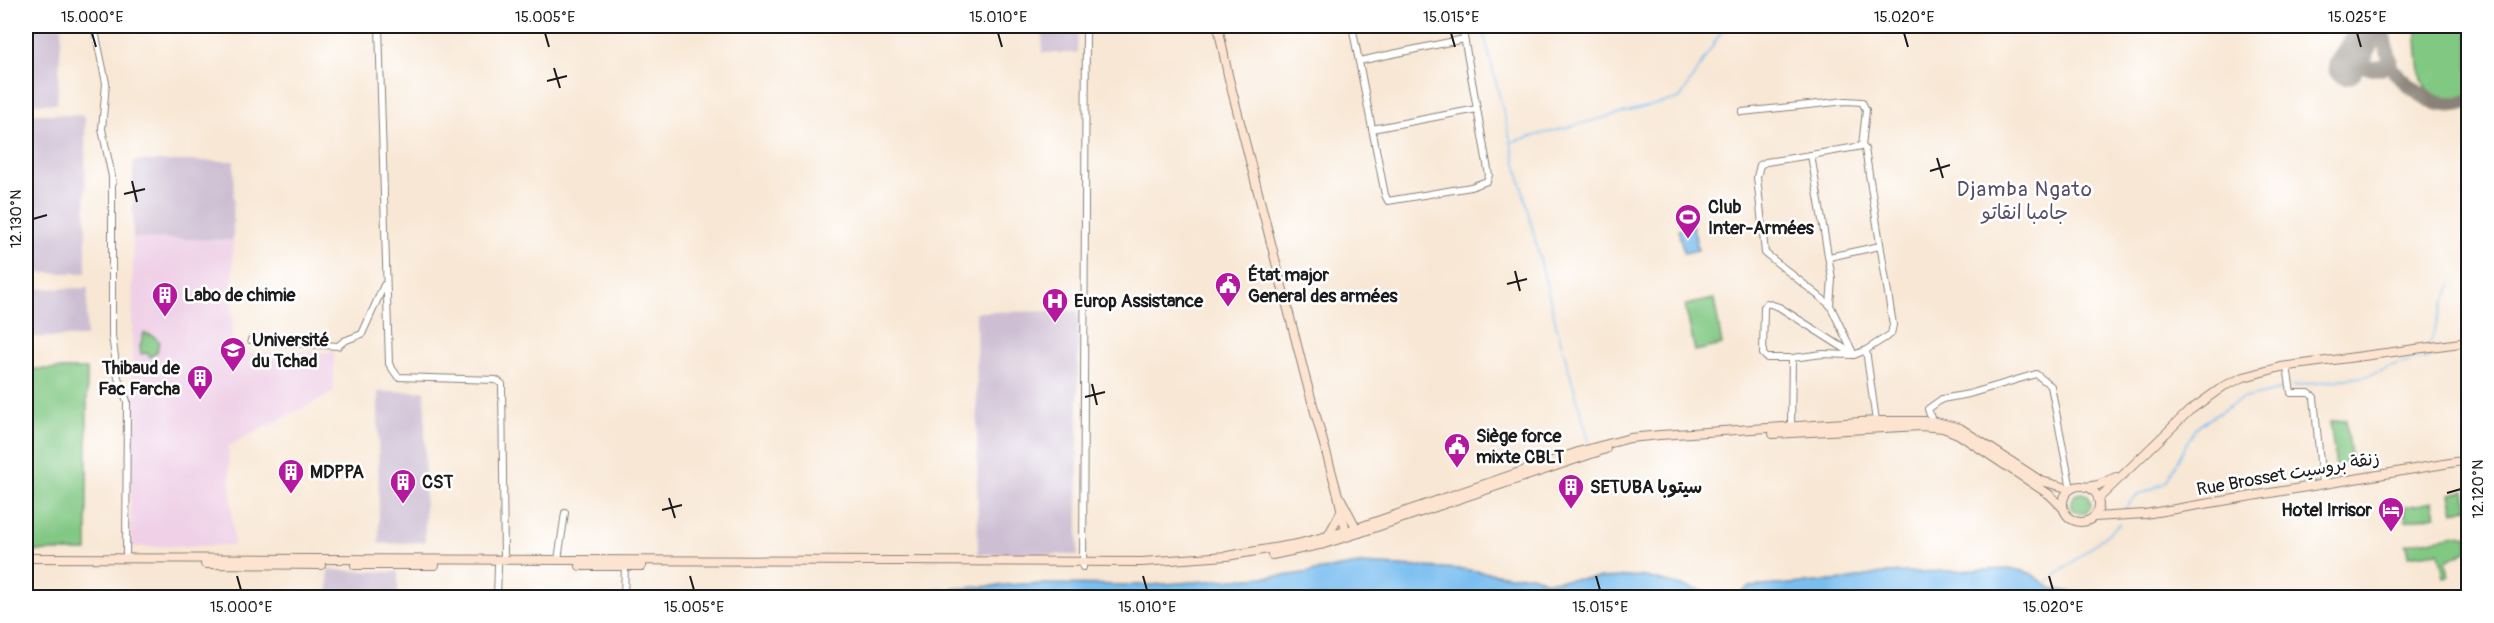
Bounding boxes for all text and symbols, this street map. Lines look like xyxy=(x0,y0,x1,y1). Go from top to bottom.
text: 15.000°E xyxy=(61,8,123,27)
text: 15.005°E xyxy=(515,8,575,27)
text: 15.010°E xyxy=(969,8,1027,27)
text: 15.015°E xyxy=(1423,8,1479,27)
text: 15.020°E xyxy=(1874,8,1934,27)
text: 15.025°E xyxy=(2328,8,2386,27)
district label: Djamba Ngato جامبا انقاتو xyxy=(1957,177,2093,225)
text: 12.130°N xyxy=(7,190,26,248)
place label: Club Inter-Armées xyxy=(1708,196,1815,240)
sports icon: Club Inter-Armées xyxy=(1673,202,1703,240)
place label: État major General des armées xyxy=(1248,264,1399,308)
public building icon: État major General des armées xyxy=(1213,270,1243,308)
building icon: Labo de chimie xyxy=(150,280,180,318)
place label: Labo de chimie xyxy=(184,284,296,307)
hospital icon: Europ Assistance xyxy=(1040,286,1070,324)
place label: Europ Assistance xyxy=(1074,290,1204,313)
place label: Université du Tchad xyxy=(252,329,330,373)
school or university icon: Université du Tchad xyxy=(218,335,248,373)
place label: Thibaud de Fac Farcha xyxy=(98,357,181,401)
building icon: Thibaud de Fac Farcha xyxy=(185,363,215,401)
place label: Siège force mixte CBLT xyxy=(1476,425,1564,469)
public building icon: Siège force mixte CBLT xyxy=(1442,431,1472,469)
street label: Rue Brosset زنقة بروسيت xyxy=(2195,447,2381,501)
building icon: MDPPA xyxy=(276,457,306,495)
text: 12.120°N xyxy=(2469,460,2488,518)
place label: MDPPA xyxy=(310,461,364,484)
building icon: CST xyxy=(388,467,418,505)
place label: CST xyxy=(422,471,454,494)
building icon: SETUBA سيتوبا xyxy=(1556,472,1586,510)
place label: SETUBA سيتوبا xyxy=(1590,476,1702,499)
hotel icon: Hotel Irrisor xyxy=(2376,495,2406,533)
place label: Hotel Irrisor xyxy=(2281,499,2373,522)
text: 15.000°E xyxy=(210,598,272,617)
text: 15.005°E xyxy=(664,598,724,617)
text: 15.010°E xyxy=(1118,598,1176,617)
text: 15.015°E xyxy=(1572,598,1628,617)
text: 15.020°E xyxy=(2023,598,2083,617)

